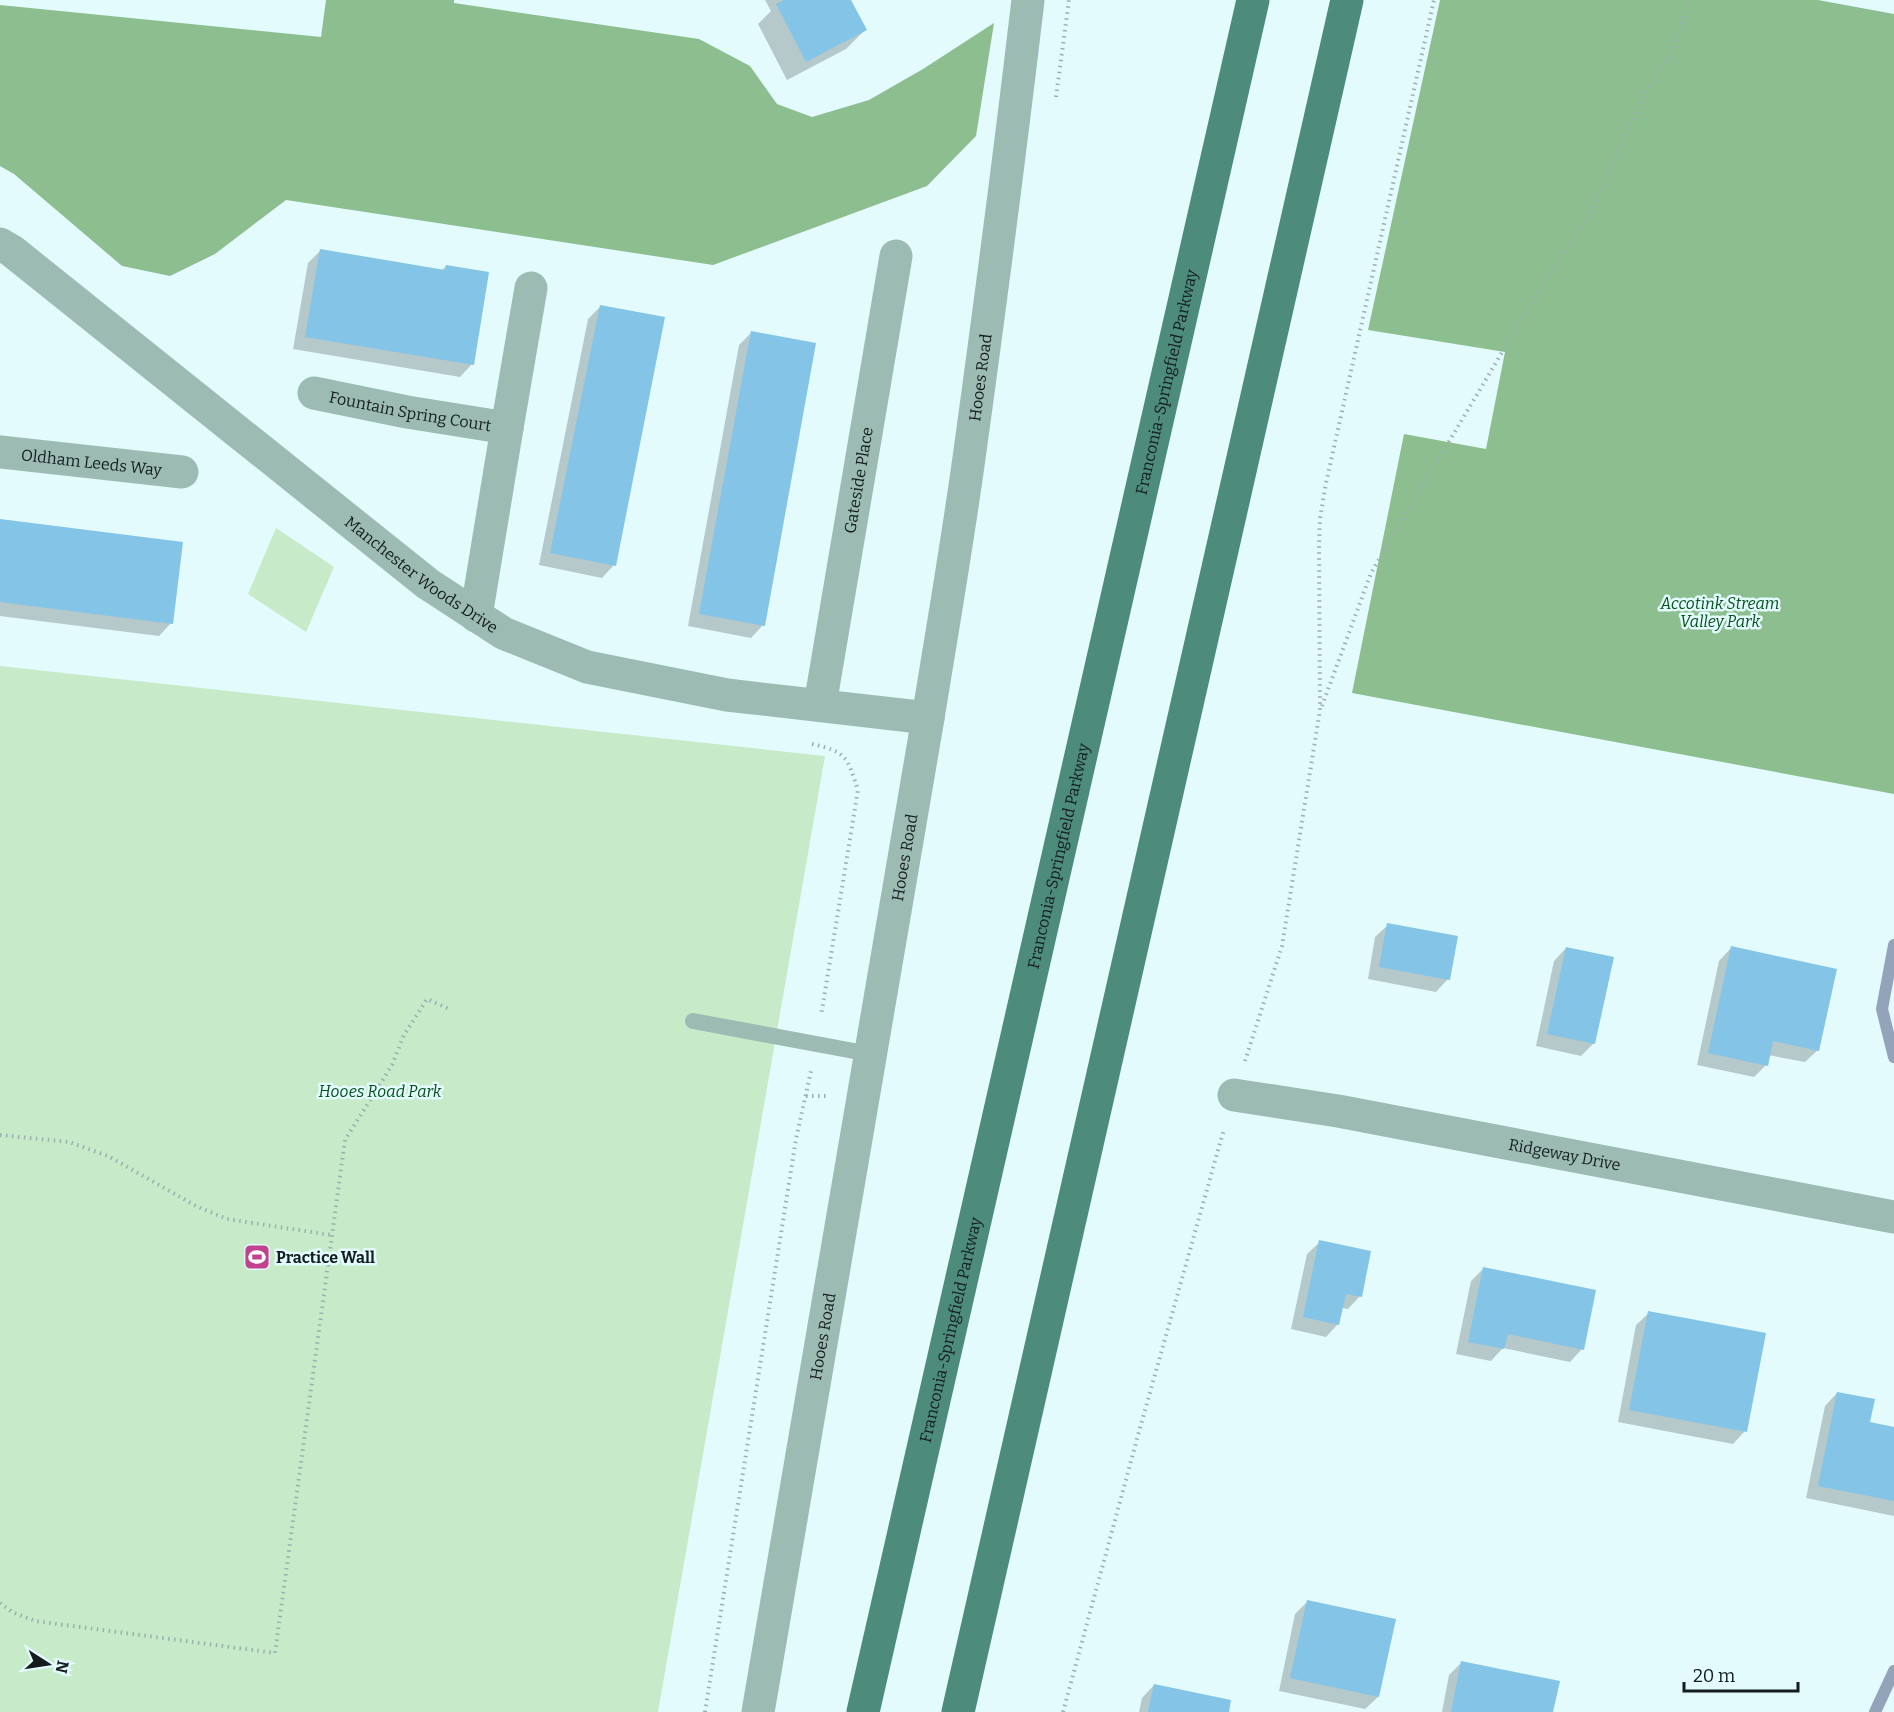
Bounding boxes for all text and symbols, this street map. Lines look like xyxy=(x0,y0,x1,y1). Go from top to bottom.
street label: Franconia-Springfield Parkway xyxy=(1132,267,1201,497)
street label: Hooes Road xyxy=(965,332,996,423)
street label: Fountain Spring Court xyxy=(327,387,493,435)
street label: Gateside Place xyxy=(840,426,877,535)
street label: Oldham Leeds Way xyxy=(20,445,163,480)
street label: Manchester Woods Drive xyxy=(341,512,501,637)
park label: Accotink Stream Valley Park xyxy=(1660,594,1779,631)
street label: Franconia-Springfield Parkway xyxy=(1024,741,1094,971)
street label: Hooes Road xyxy=(888,812,922,903)
park label: Hooes Road Park xyxy=(318,1082,442,1101)
street label: Ridgeway Drive xyxy=(1507,1135,1622,1175)
street label: Franconia-Springfield Parkway xyxy=(916,1215,986,1444)
sports icon: Practice Wall xyxy=(242,1242,272,1272)
place label: Practice Wall xyxy=(276,1248,375,1267)
street label: Hooes Road xyxy=(806,1291,840,1382)
north arrow xyxy=(18,1634,78,1694)
scale bar xyxy=(1684,1655,1798,1693)
text: N xyxy=(52,1659,73,1675)
text: 20 m xyxy=(1693,1665,1735,1687)

